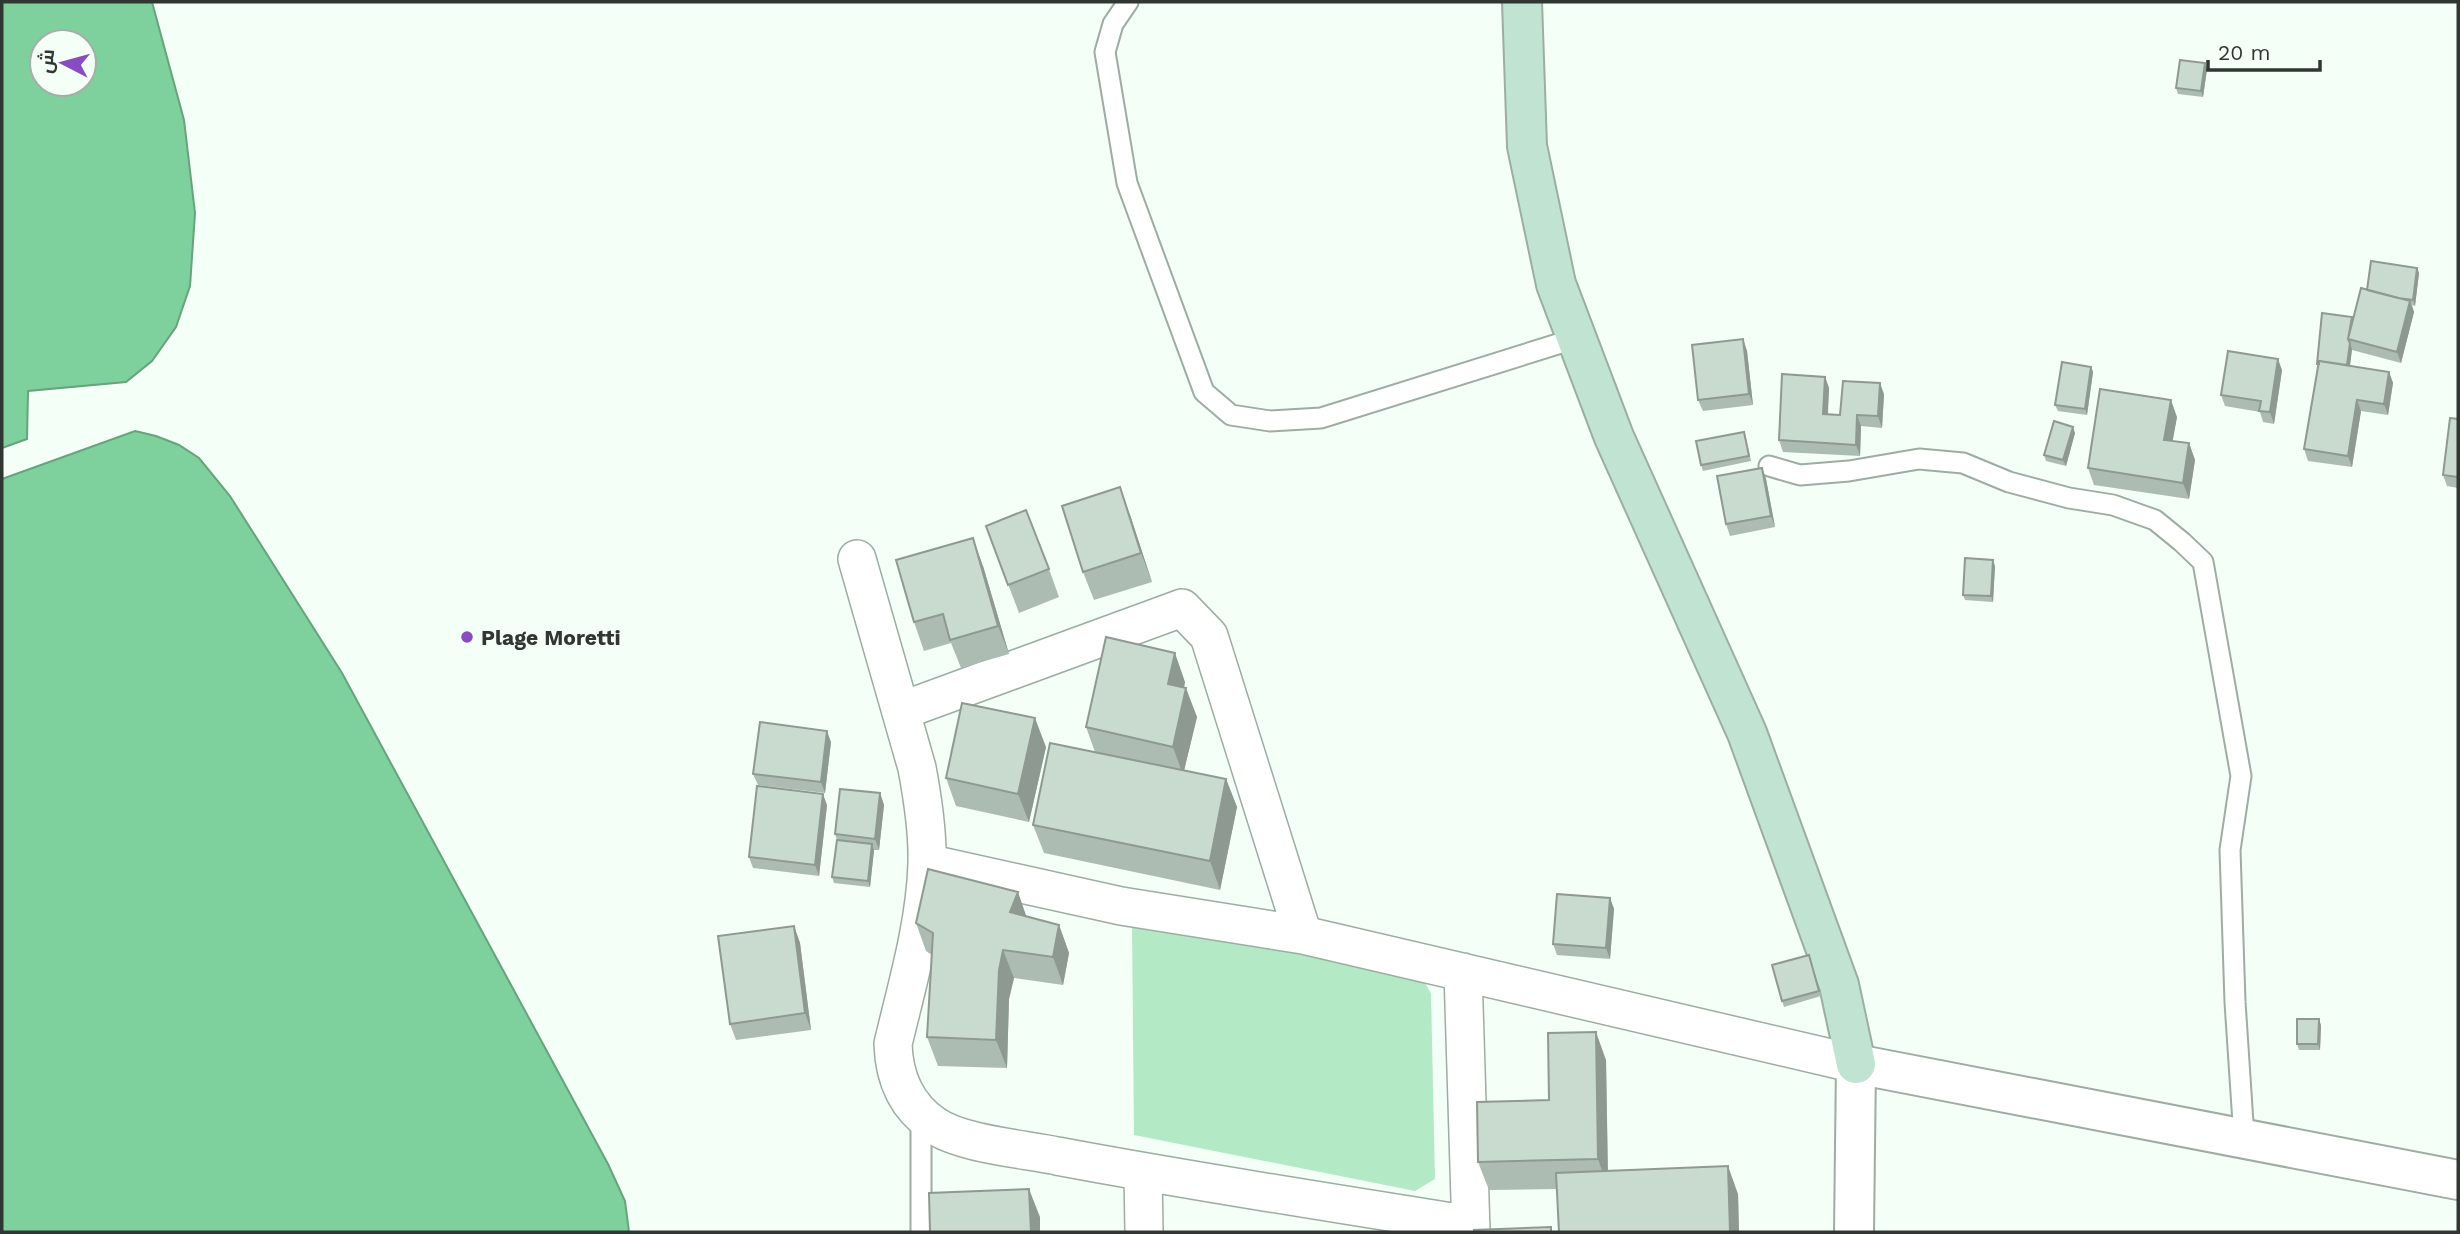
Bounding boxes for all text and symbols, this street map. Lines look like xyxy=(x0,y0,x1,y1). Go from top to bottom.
north arrow xyxy=(28,28,98,98)
scale bar xyxy=(2208,28,2320,72)
text: 20 m xyxy=(2218,40,2270,65)
text: ش xyxy=(34,48,59,75)
place label: Plage Moretti xyxy=(481,625,621,650)
marker: Plage Moretti xyxy=(459,629,475,645)

